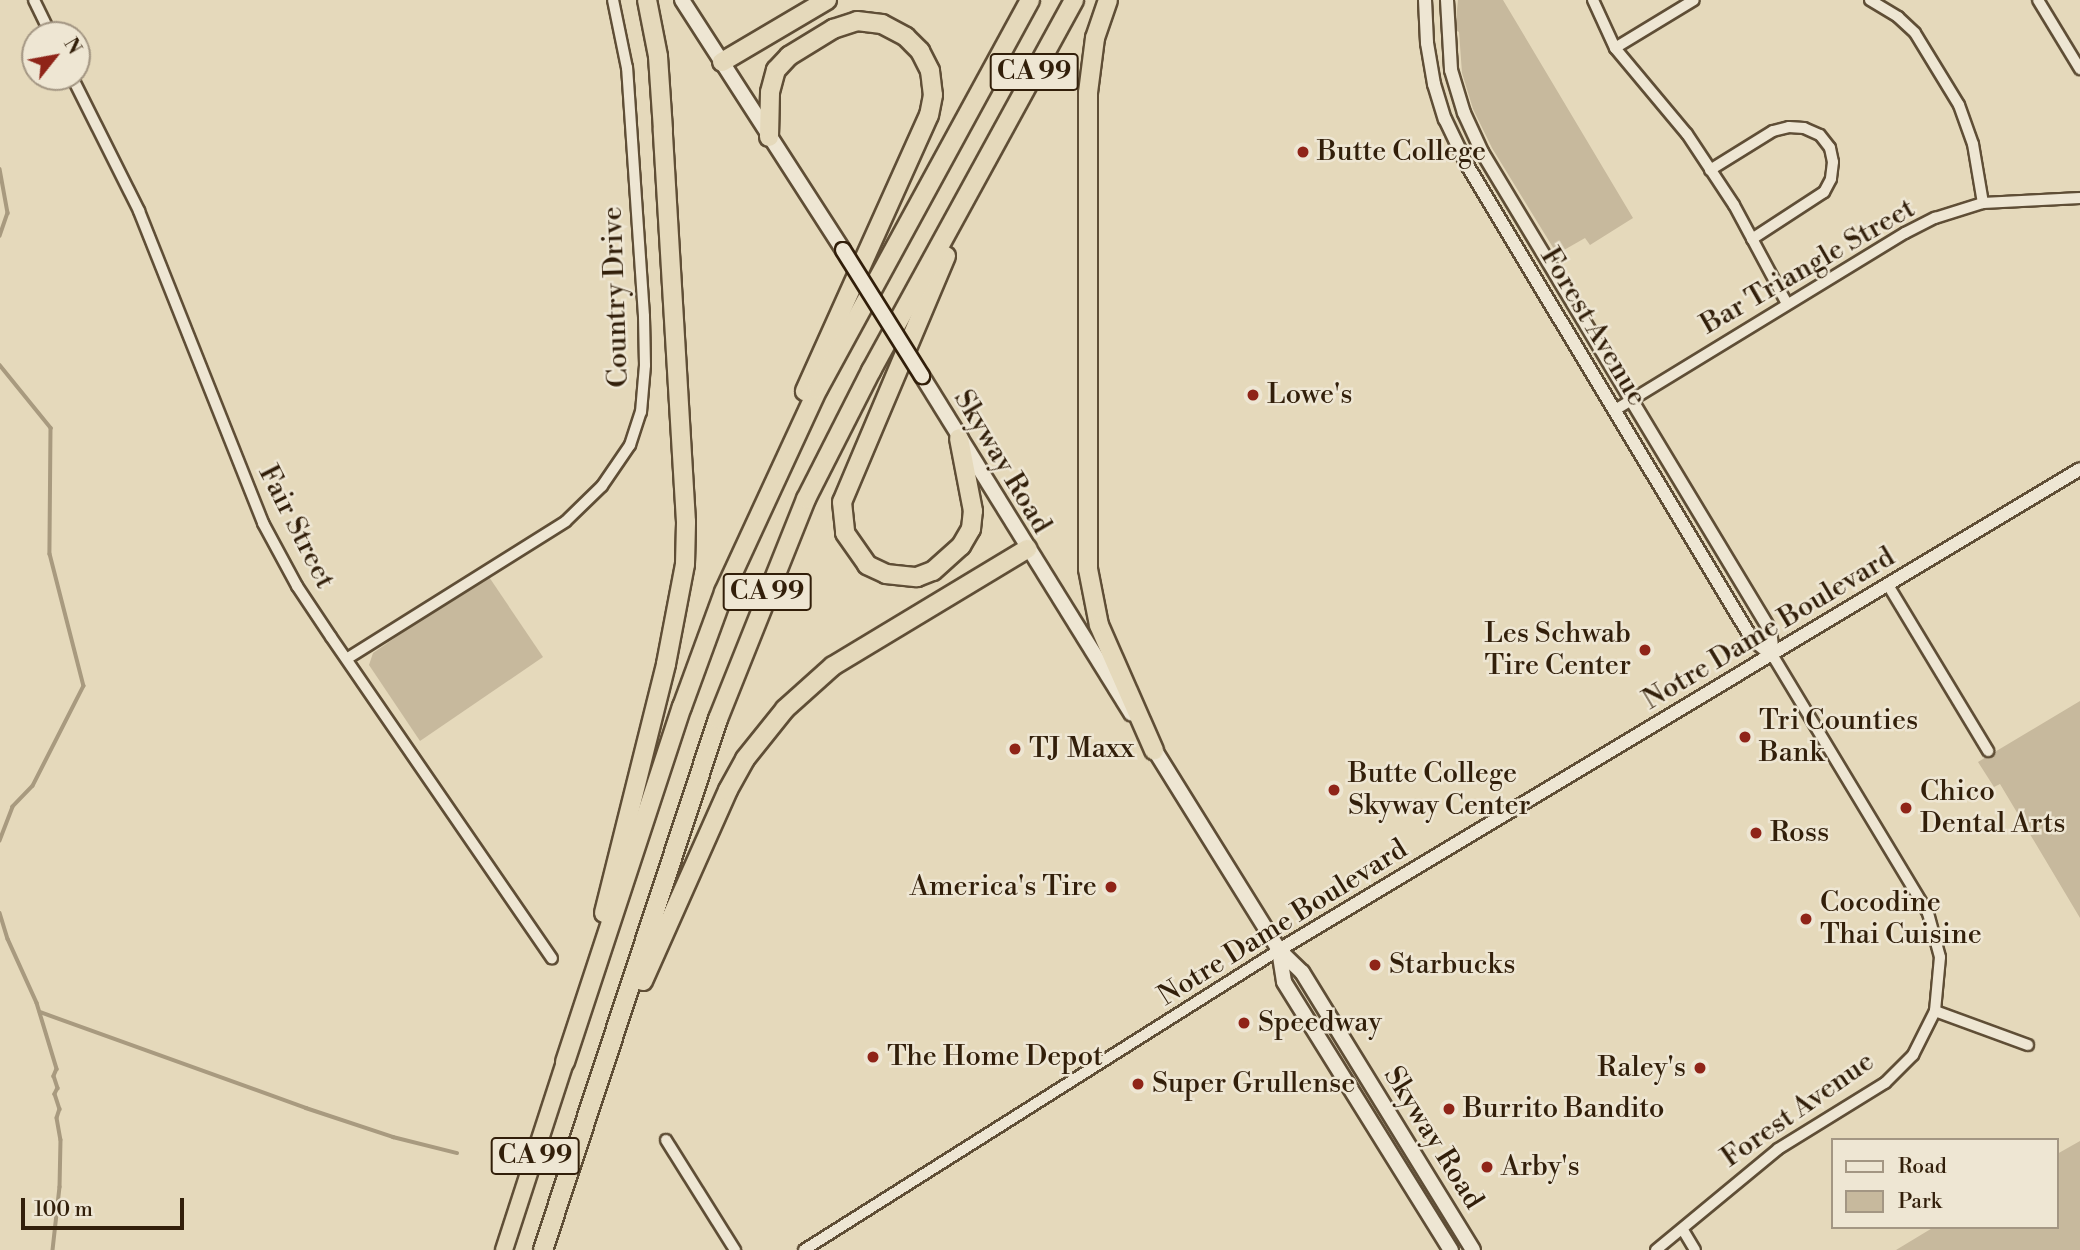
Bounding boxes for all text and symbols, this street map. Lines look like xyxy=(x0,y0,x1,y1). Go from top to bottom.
north arrow xyxy=(21,21,91,91)
text: N xyxy=(58,34,86,59)
road number: CA 99 xyxy=(988,50,1080,94)
place label: Butte College xyxy=(1317,135,1486,169)
marker: Butte College xyxy=(1295,144,1311,160)
street label: Bar Triangle Street xyxy=(1695,192,1921,342)
street label: Country Drive xyxy=(596,206,636,388)
street label: Forest Avenue xyxy=(1533,242,1653,412)
place label: Lowe's xyxy=(1267,378,1353,412)
street label: Skyway Road xyxy=(946,384,1058,540)
marker: Lowe's xyxy=(1245,387,1261,403)
street label: Fair Street xyxy=(251,460,341,594)
street label: Notre Dame Boulevard xyxy=(1637,541,1901,717)
road number: CA 99 xyxy=(722,570,812,614)
place label: Les Schwab Tire Center xyxy=(1484,617,1631,683)
marker: Les Schwab Tire Center xyxy=(1637,642,1653,658)
place label: Tri Counties Bank xyxy=(1759,704,1918,770)
marker: Tri Counties Bank xyxy=(1737,729,1753,745)
place label: TJ Maxx xyxy=(1029,732,1134,766)
marker: TJ Maxx xyxy=(1007,741,1023,757)
place label: Butte College Skyway Center xyxy=(1348,757,1531,823)
place label: Chico Dental Arts xyxy=(1920,775,2065,841)
marker: Butte College Skyway Center xyxy=(1326,782,1342,798)
marker: Chico Dental Arts xyxy=(1898,800,1914,816)
place label: Ross xyxy=(1770,816,1829,850)
marker: Ross xyxy=(1748,825,1764,841)
street label: Notre Dame Boulevard xyxy=(1152,833,1414,1013)
place label: America's Tire xyxy=(910,870,1097,904)
marker: America's Tire xyxy=(1103,879,1119,895)
place label: Cocodine Thai Cuisine xyxy=(1820,886,1982,952)
marker: Cocodine Thai Cuisine xyxy=(1798,911,1814,927)
place label: Starbucks xyxy=(1389,948,1516,982)
marker: Starbucks xyxy=(1367,957,1383,973)
place label: Speedway xyxy=(1258,1006,1382,1040)
marker: Speedway xyxy=(1236,1015,1252,1031)
place label: The Home Depot xyxy=(887,1040,1103,1074)
street label: Forest Avenue xyxy=(1715,1045,1881,1175)
marker: The Home Depot xyxy=(865,1049,881,1065)
place label: Raley's xyxy=(1597,1051,1686,1085)
marker: Raley's xyxy=(1692,1060,1708,1076)
street label: Skyway Road xyxy=(1376,1061,1490,1215)
place label: Super Grullense xyxy=(1152,1067,1356,1101)
marker: Super Grullense xyxy=(1130,1076,1146,1092)
place label: Burrito Bandito xyxy=(1463,1092,1665,1126)
marker: Burrito Bandito xyxy=(1441,1101,1457,1117)
road number: CA 99 xyxy=(490,1134,580,1178)
legend xyxy=(1832,1138,2059,1229)
place label: Arby's xyxy=(1501,1150,1580,1184)
text: Road xyxy=(1898,1154,1947,1180)
marker: Arby's xyxy=(1479,1159,1495,1175)
scale bar xyxy=(24,1184,187,1228)
text: Park xyxy=(1898,1189,1942,1215)
text: 100 m xyxy=(34,1197,93,1223)

